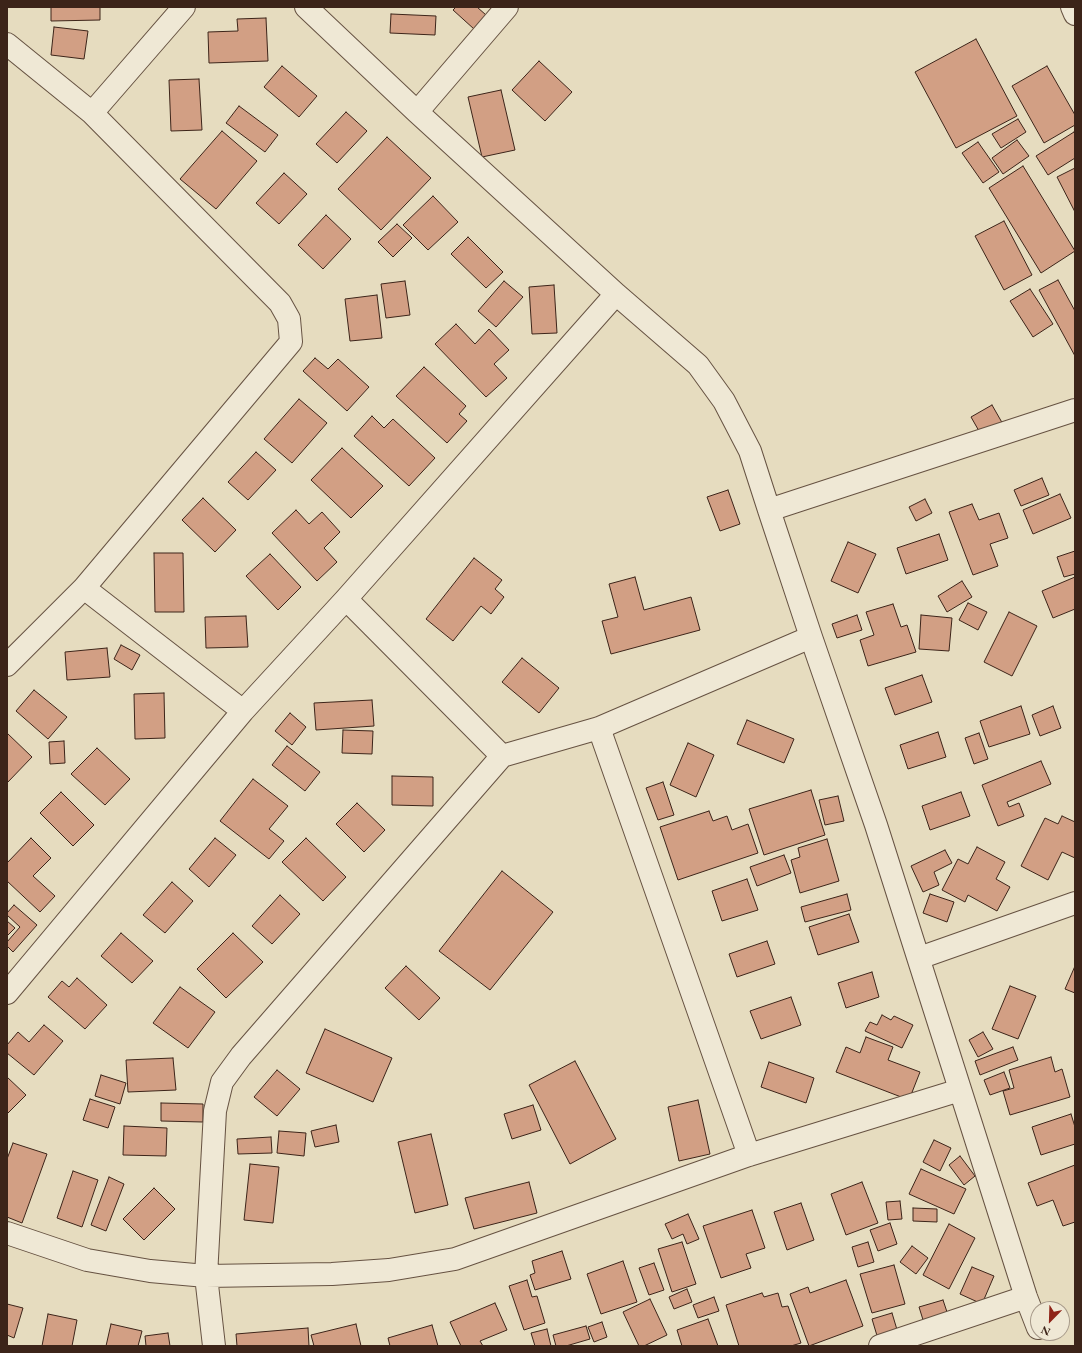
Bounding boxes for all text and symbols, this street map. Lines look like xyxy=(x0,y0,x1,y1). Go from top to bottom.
north arrow xyxy=(1030,1301,1070,1341)
text: N xyxy=(1039,1323,1053,1339)

